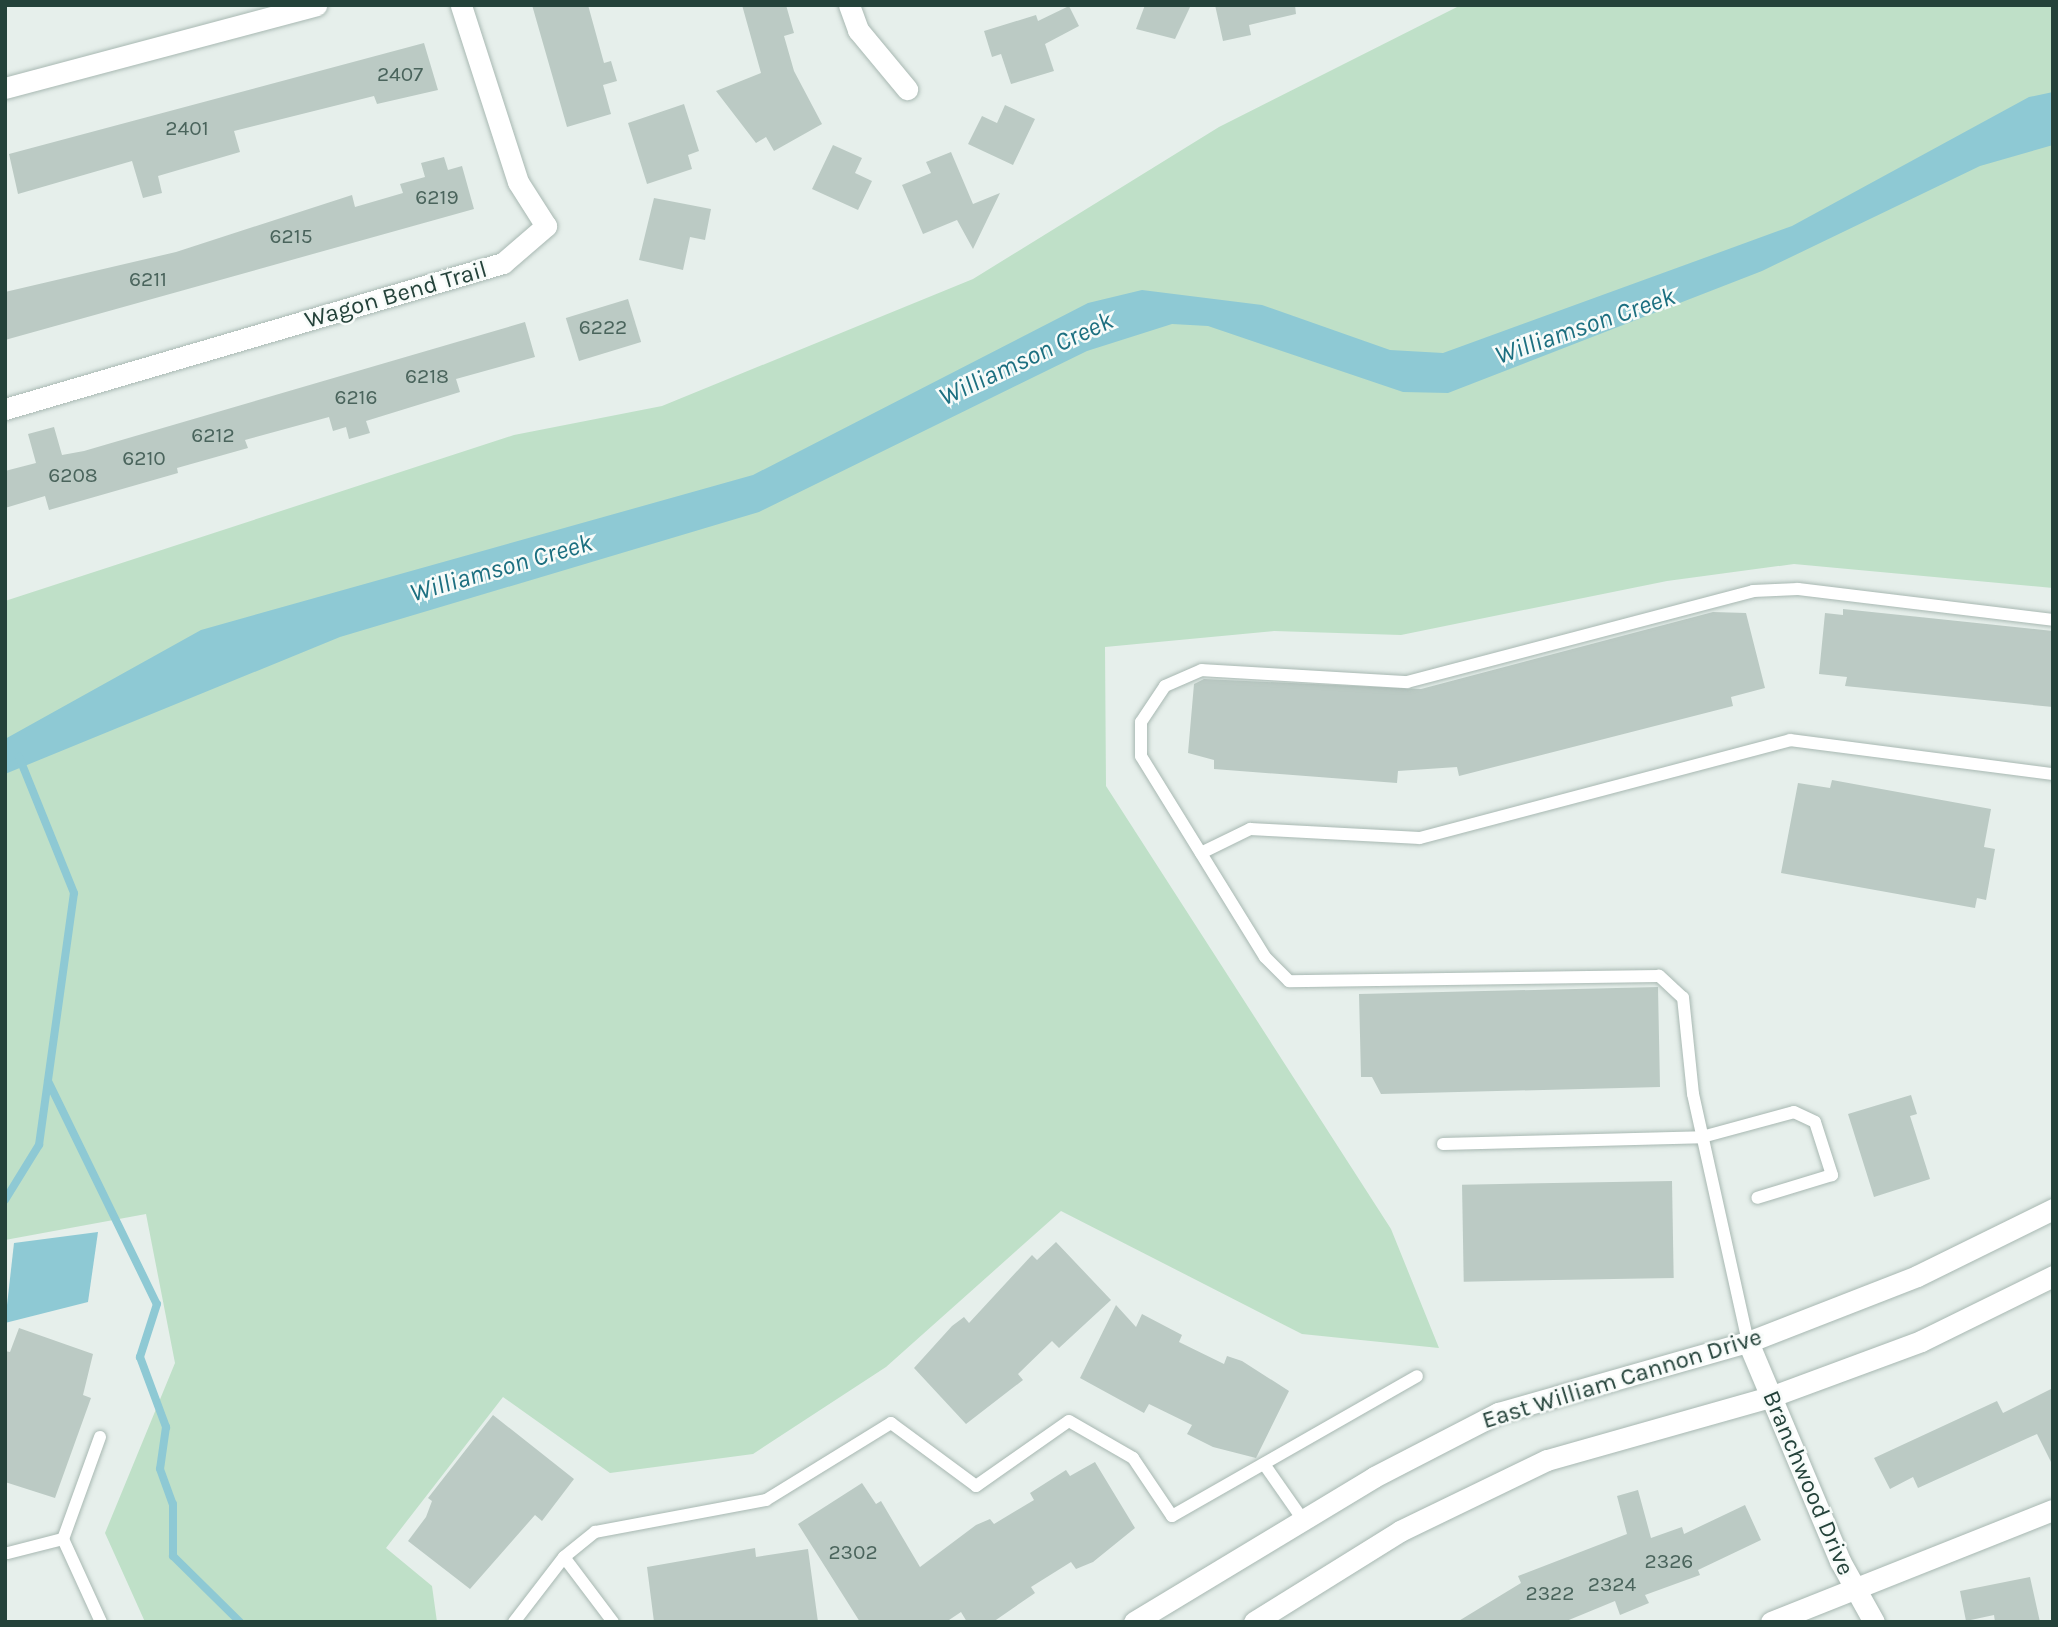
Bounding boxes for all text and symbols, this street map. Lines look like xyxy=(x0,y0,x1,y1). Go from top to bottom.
house number: 2407 xyxy=(377,61,423,87)
house number: 2401 xyxy=(165,115,209,141)
house number: 6219 xyxy=(415,184,459,210)
house number: 6215 xyxy=(270,223,312,249)
street label: Wagon Bend Trail xyxy=(301,255,491,335)
house number: 6211 xyxy=(129,266,167,292)
water label: Williamson Creek xyxy=(1491,281,1679,371)
water label: Williamson Creek xyxy=(934,305,1118,413)
house number: 6222 xyxy=(579,314,627,340)
house number: 6218 xyxy=(405,363,449,389)
house number: 6216 xyxy=(334,384,378,410)
house number: 6212 xyxy=(191,422,235,448)
house number: 6210 xyxy=(122,445,166,471)
house number: 6208 xyxy=(48,462,98,488)
water label: Williamson Creek xyxy=(406,527,596,609)
street label: East William Cannon Drive xyxy=(1479,1323,1765,1435)
street label: Branchwood Drive xyxy=(1756,1386,1860,1580)
house number: 2302 xyxy=(828,1539,878,1565)
house number: 2326 xyxy=(1645,1548,1693,1574)
house number: 2324 xyxy=(1588,1571,1636,1597)
house number: 2322 xyxy=(1526,1580,1574,1606)

